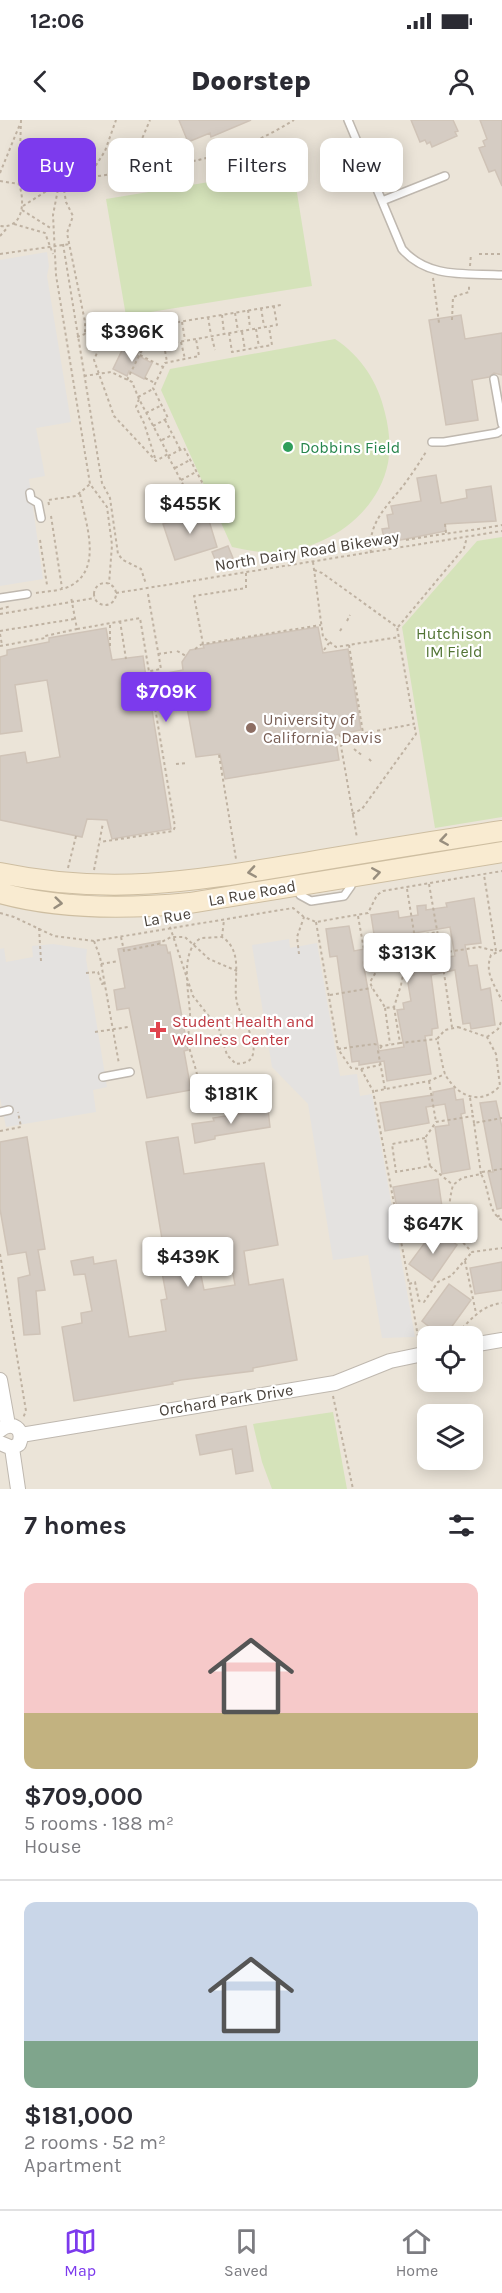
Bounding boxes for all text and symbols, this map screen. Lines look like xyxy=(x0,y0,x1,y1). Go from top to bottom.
text: 12:06 xyxy=(30,8,84,34)
icon: back xyxy=(24,65,57,98)
text: Doorstep xyxy=(191,65,311,97)
icon: person xyxy=(445,65,478,98)
chip: Buy xyxy=(18,138,96,192)
chip: Rent xyxy=(108,138,194,192)
chip: Filters xyxy=(206,138,308,192)
chip: New xyxy=(320,138,403,192)
pin: $396K xyxy=(90,312,174,363)
text: $396K xyxy=(100,320,164,343)
place label: Dobbins Field xyxy=(300,438,400,457)
marker: Dobbins Field xyxy=(281,440,295,454)
pin: $455K xyxy=(148,484,232,535)
text: $455K xyxy=(159,492,221,515)
street label: North Dairy Road Bikeway xyxy=(213,527,401,575)
park label: Hutchison IM Field xyxy=(416,624,492,661)
pin: $709K xyxy=(124,672,208,723)
text: $709K xyxy=(135,680,197,703)
place label: University of California, Davis xyxy=(263,710,382,747)
marker: University of California, Davis xyxy=(244,721,258,735)
one-way arrow xyxy=(440,833,450,846)
one-way arrow xyxy=(247,865,257,878)
one-way arrow xyxy=(371,867,380,879)
street label: La Rue Road xyxy=(207,876,297,910)
one-way arrow xyxy=(53,896,62,909)
street label: La Rue xyxy=(142,903,192,931)
pin: $313K xyxy=(365,933,449,984)
text: $313K xyxy=(378,941,436,964)
place label: Student Health and Wellness Center xyxy=(172,1012,314,1049)
marker: Student Health and Wellness Center xyxy=(149,1021,167,1039)
pin: $181K xyxy=(189,1074,273,1125)
text: $181K xyxy=(204,1082,258,1105)
pin: $647K xyxy=(391,1204,475,1255)
text: $647K xyxy=(403,1212,463,1235)
pin: $439K xyxy=(146,1237,230,1288)
text: $439K xyxy=(156,1245,220,1268)
map controls xyxy=(417,1326,483,1470)
button: locate xyxy=(417,1326,483,1392)
street label: Orchard Park Drive xyxy=(158,1380,294,1420)
button: layers xyxy=(417,1404,483,1470)
icon: filters xyxy=(445,1509,478,1542)
text: 7 homes xyxy=(24,1510,127,1541)
icon: home xyxy=(197,1622,305,1730)
text: $709,000 xyxy=(24,1781,143,1812)
text: 5 rooms · 188 m² xyxy=(24,1812,174,1835)
text: House xyxy=(24,1835,81,1858)
icon: home xyxy=(197,1941,305,2049)
text: $181,000 xyxy=(24,2100,133,2131)
text: 2 rooms · 52 m² xyxy=(24,2131,166,2154)
text: Apartment xyxy=(24,2154,122,2177)
tab: Map xyxy=(64,2225,97,2280)
tab: Saved xyxy=(224,2225,268,2280)
tab: Home xyxy=(396,2225,438,2280)

